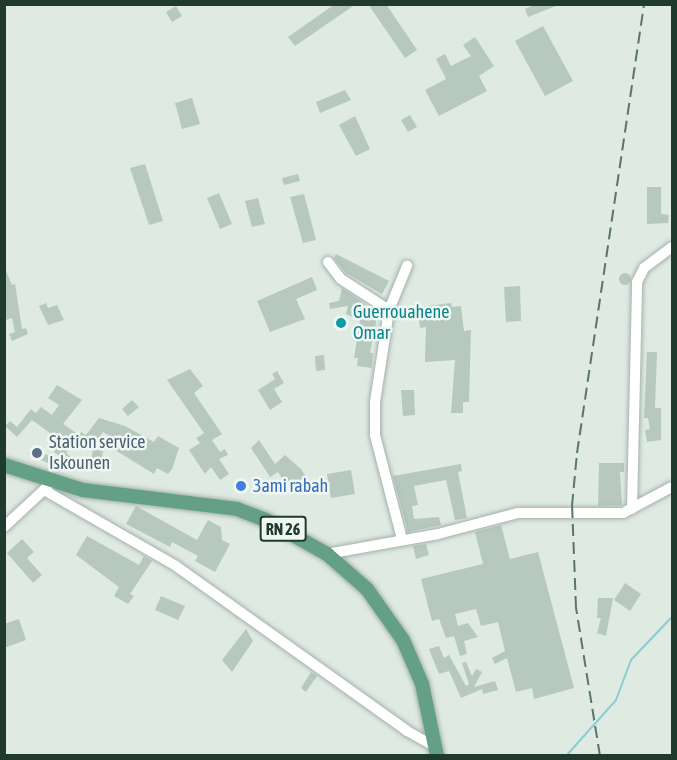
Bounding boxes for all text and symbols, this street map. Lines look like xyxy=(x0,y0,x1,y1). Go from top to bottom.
place label: Guerrouahene Omar xyxy=(353,302,449,344)
marker: Guerrouahene Omar xyxy=(334,316,348,330)
place label: Station service Iskounen xyxy=(49,432,145,474)
marker: Station service Iskounen xyxy=(30,446,44,460)
place label: 3ami rabah xyxy=(253,475,328,497)
marker: 3ami rabah xyxy=(234,479,248,493)
road number: RN 26 xyxy=(259,516,307,542)

